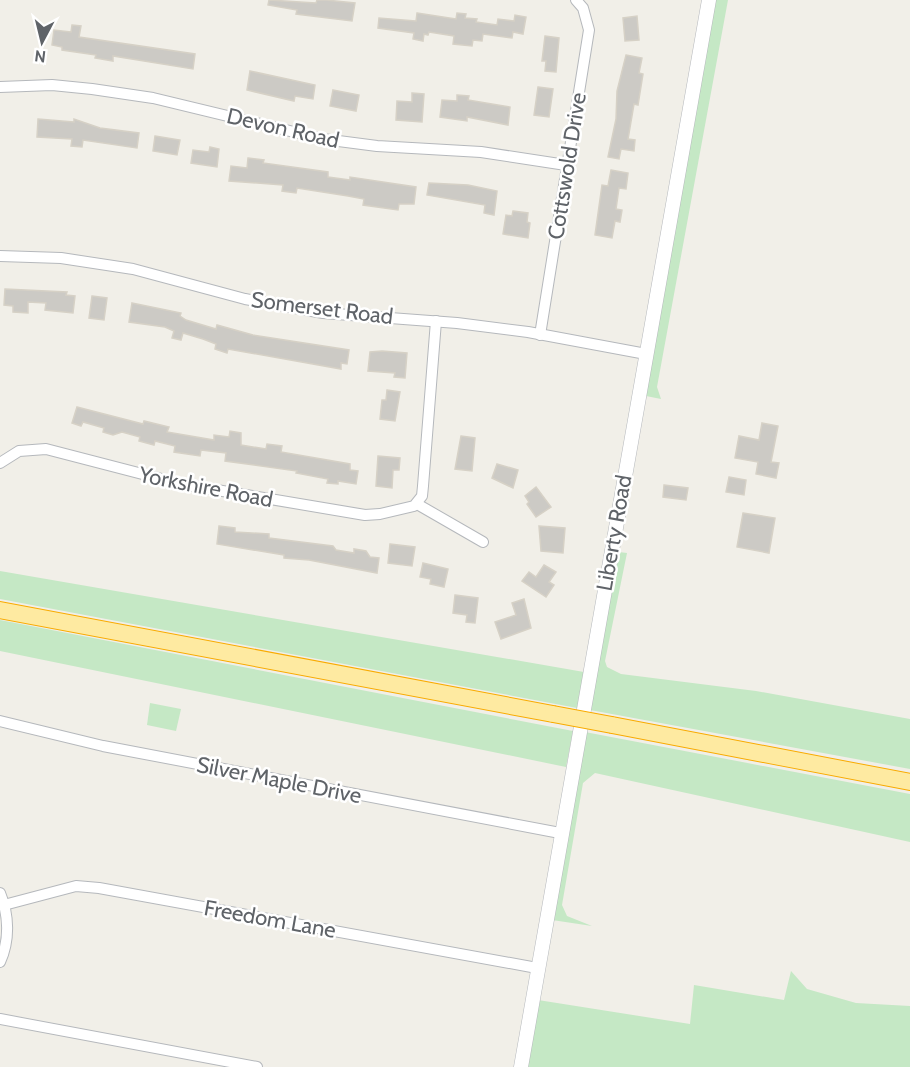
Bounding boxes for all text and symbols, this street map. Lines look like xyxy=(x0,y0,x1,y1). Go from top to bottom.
north arrow xyxy=(12,12,72,72)
text: N xyxy=(33,46,47,67)
street label: Cottswold Drive xyxy=(542,90,592,242)
street label: Devon Road xyxy=(224,102,342,154)
street label: Somerset Road xyxy=(249,286,395,330)
street label: Yorkshire Road xyxy=(136,461,275,513)
street label: Liberty Road xyxy=(591,473,637,593)
street label: Silver Maple Drive xyxy=(194,751,364,809)
street label: Freedom Lane xyxy=(202,894,338,944)

